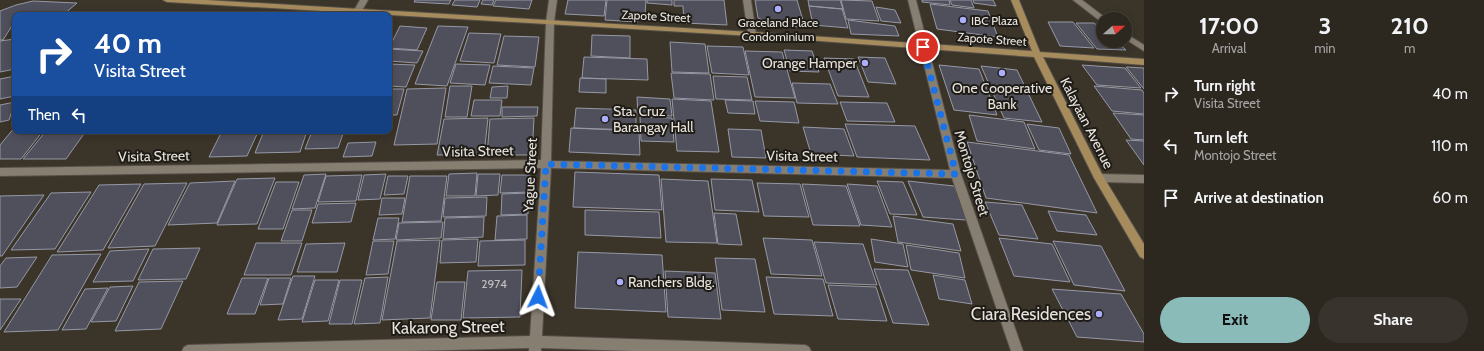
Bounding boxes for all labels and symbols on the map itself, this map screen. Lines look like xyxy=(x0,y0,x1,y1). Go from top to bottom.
marker: Graceland Place Condominium xyxy=(773,4,783,14)
street label: Zapote Street xyxy=(621,7,691,25)
north arrow xyxy=(1096,12,1132,48)
place label: IBC Plaza xyxy=(971,13,1018,28)
place label: Graceland Place Condominium xyxy=(738,15,818,44)
marker: IBC Plaza xyxy=(958,15,968,25)
street label: Zapote Street xyxy=(957,29,1027,49)
pin xyxy=(906,30,940,64)
place label: Orange Hamper xyxy=(762,54,858,72)
marker: Orange Hamper xyxy=(860,58,870,68)
marker: One Cooperative Bank xyxy=(997,68,1007,78)
street label: Kalayaan Avenue xyxy=(1056,74,1118,172)
place label: One Cooperative Bank xyxy=(952,79,1052,113)
place label: Sta. Cruz Barangay Hall xyxy=(613,102,694,136)
marker: Sta. Cruz Barangay Hall xyxy=(600,114,610,124)
street label: Montojo Street xyxy=(950,128,994,218)
street label: Yague Street xyxy=(519,137,541,214)
street label: Visita Street xyxy=(442,141,514,161)
street label: Visita Street xyxy=(118,146,190,166)
street label: Visita Street xyxy=(766,146,838,166)
place label: Ranchers Bldg. xyxy=(628,273,715,291)
house number: 2974 xyxy=(481,276,507,291)
position arrow xyxy=(517,276,559,318)
marker: Ranchers Bldg. xyxy=(615,277,625,287)
place label: Ciara Residences xyxy=(971,304,1091,324)
marker: Ciara Residences xyxy=(1094,309,1104,319)
street label: Kakarong Street xyxy=(391,316,505,338)

